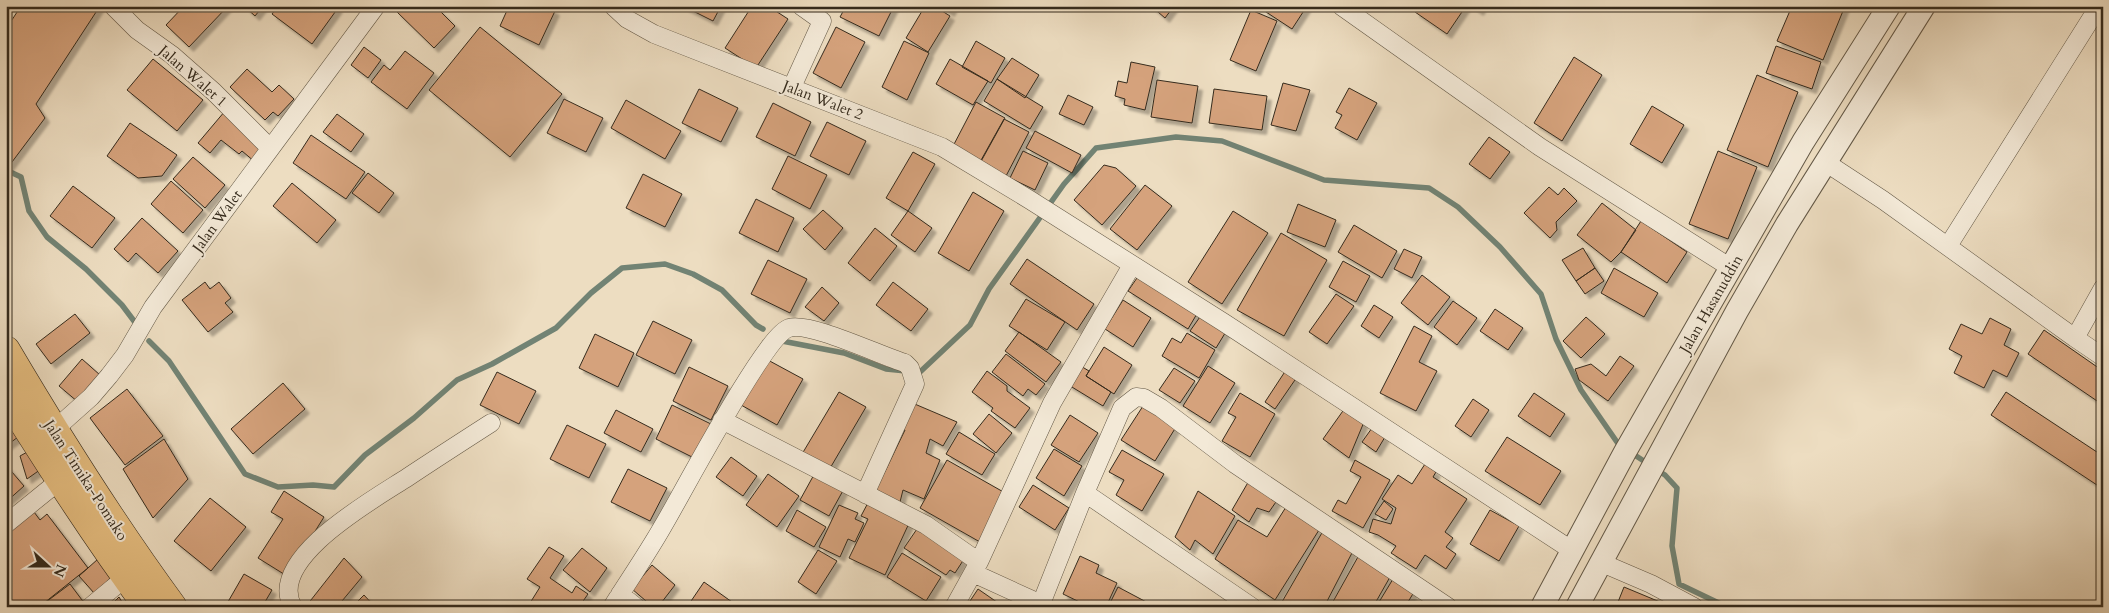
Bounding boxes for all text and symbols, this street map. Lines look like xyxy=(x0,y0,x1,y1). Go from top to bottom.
street label: Jalan Walet 1 xyxy=(153,39,231,111)
street label: Jalan Walet 2 xyxy=(778,75,866,125)
street label: Jalan Walet xyxy=(186,185,247,258)
street label: Jalan Hasanuddin xyxy=(1674,251,1747,359)
street label: Jalan Timika-Pomako xyxy=(38,414,133,544)
north arrow xyxy=(22,540,72,590)
text: N xyxy=(49,561,71,580)

